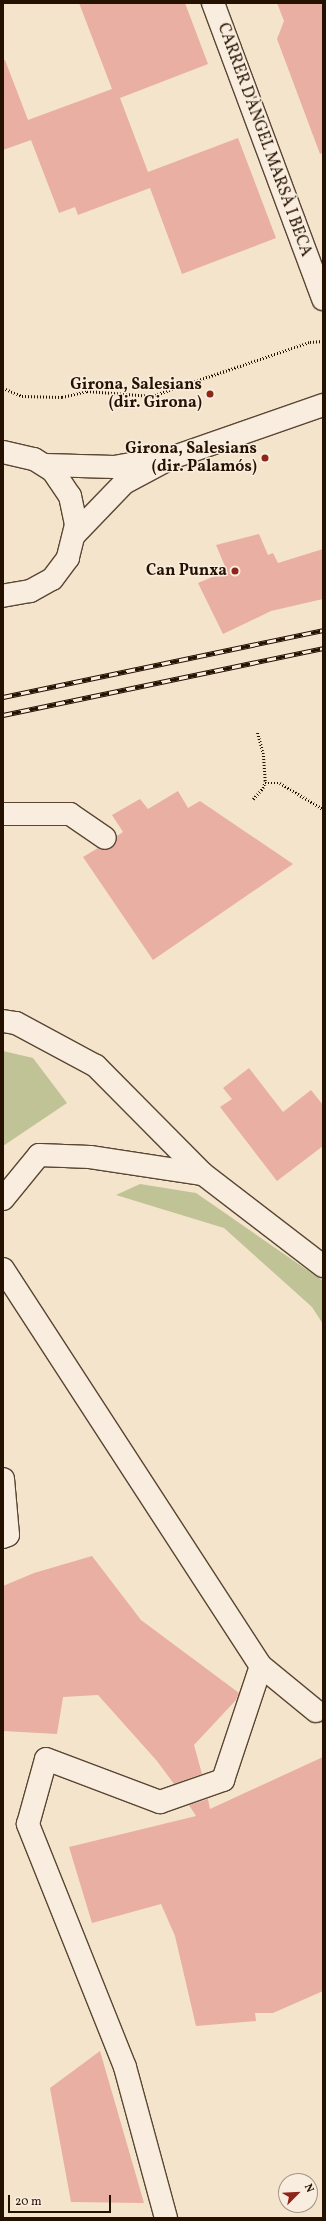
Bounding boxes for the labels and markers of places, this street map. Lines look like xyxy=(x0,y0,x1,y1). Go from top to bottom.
place label: Girona, Salesians (dir. Girona) xyxy=(70,375,202,413)
marker: Girona, Salesians (dir. Girona) xyxy=(205,389,215,399)
place label: Girona, Salesians (dir. Palamós) xyxy=(125,439,257,477)
marker: Girona, Salesians (dir. Palamós) xyxy=(260,453,270,463)
place label: Can Punxa xyxy=(146,561,227,581)
marker: Can Punxa xyxy=(230,566,240,576)

